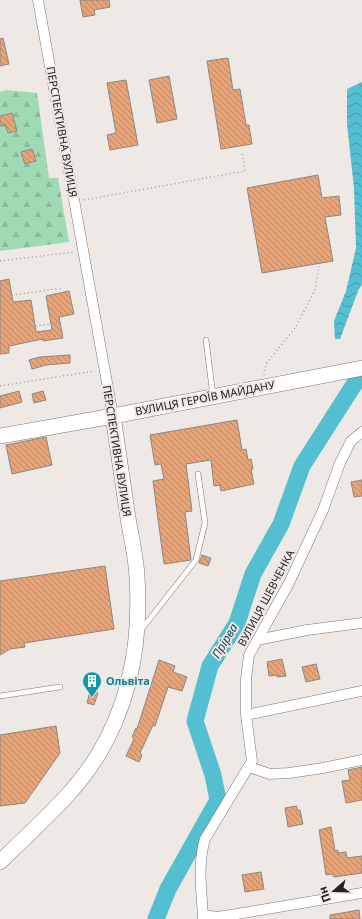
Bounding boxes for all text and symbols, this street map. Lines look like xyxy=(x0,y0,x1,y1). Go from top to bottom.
street label: ПЕРСПЕКТИВНА ВУЛИЦЯ xyxy=(44,65,81,199)
street label: ВУЛИЦЯ ГЕРОЇВ МАЙДАНУ xyxy=(134,377,276,418)
street label: ПЕРСПЕКТИВНА ВУЛИЦЯ xyxy=(100,384,135,518)
street label: ВУЛИЦЯ ШЕВЧЕНКА xyxy=(234,546,298,649)
water label: Прірва xyxy=(208,620,242,661)
building icon: Ольвіта xyxy=(81,670,103,698)
place label: Ольвіта xyxy=(106,673,150,688)
north arrow xyxy=(314,871,354,911)
text: Пн xyxy=(314,885,334,904)

